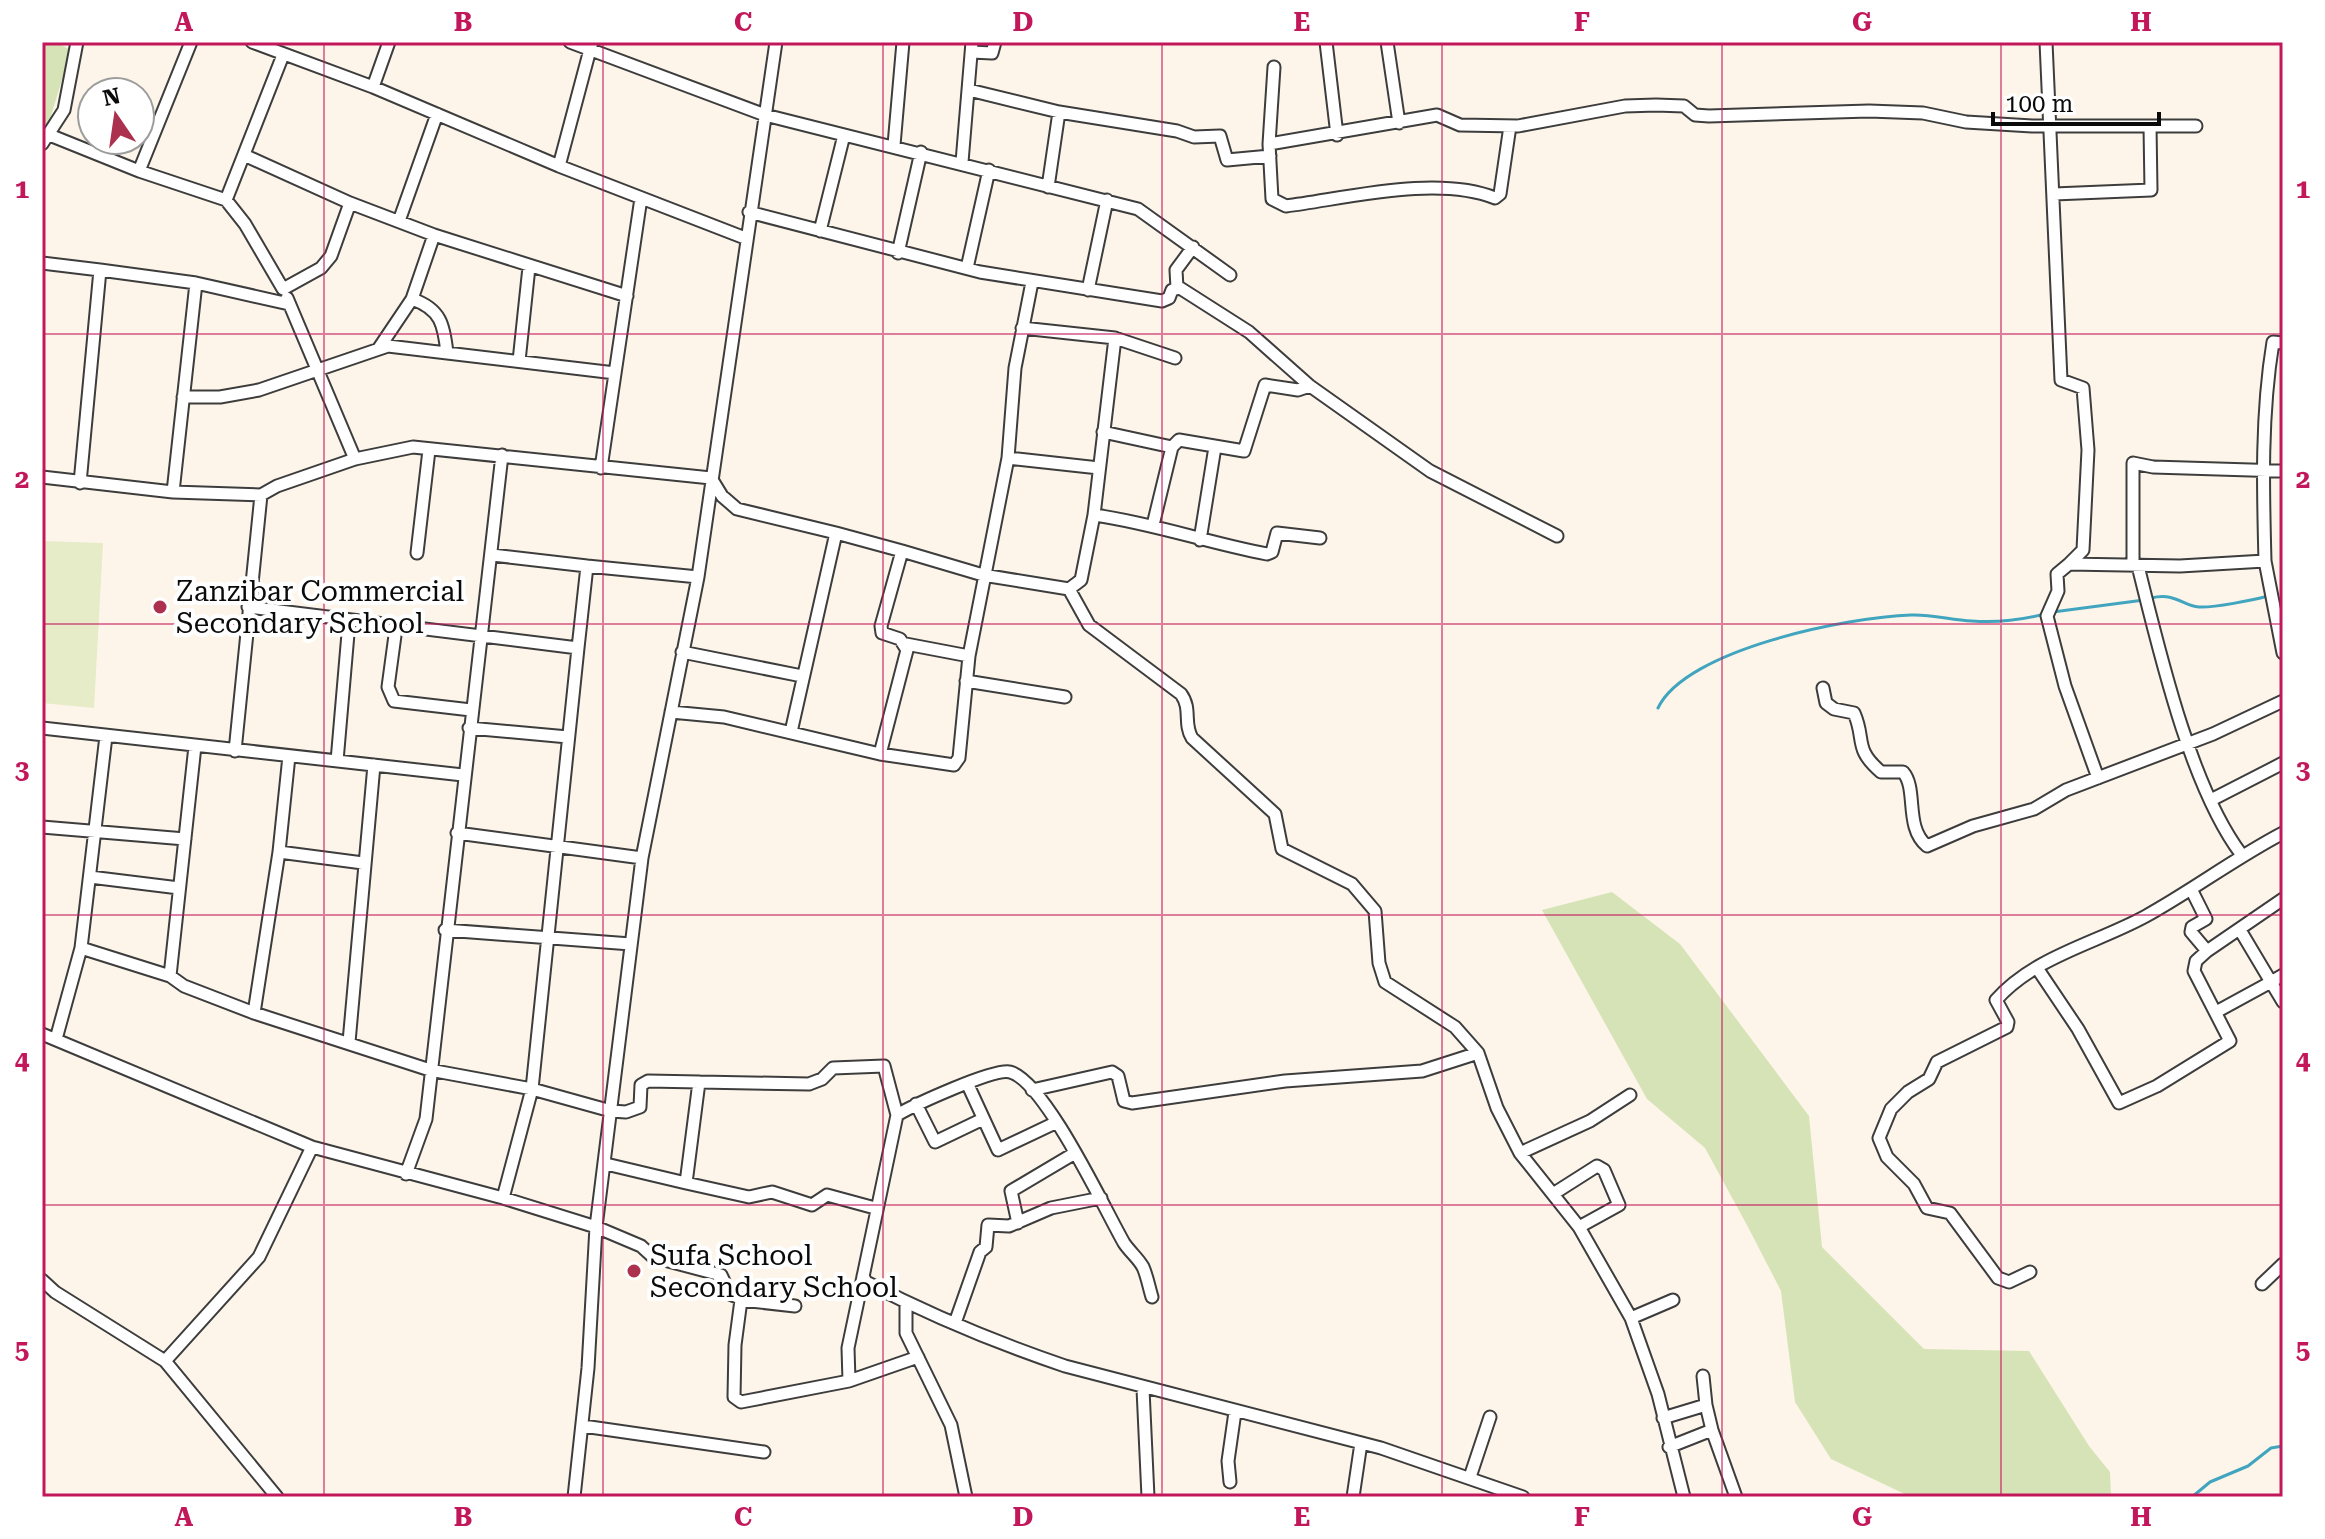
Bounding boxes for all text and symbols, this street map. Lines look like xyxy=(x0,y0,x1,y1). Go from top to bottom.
text: A xyxy=(175,7,194,37)
text: B xyxy=(454,7,472,37)
text: C xyxy=(734,7,752,37)
text: D xyxy=(1013,7,1033,37)
text: E xyxy=(1294,7,1310,37)
text: F xyxy=(1574,7,1590,37)
text: G xyxy=(1852,7,1872,37)
text: H xyxy=(2130,7,2152,37)
north arrow xyxy=(76,76,156,156)
scale bar xyxy=(1993,76,2159,126)
text: N xyxy=(101,83,123,111)
text: 100 m xyxy=(2005,90,2073,118)
text: 1 xyxy=(15,174,29,204)
text: 1 xyxy=(2296,174,2310,204)
text: 2 xyxy=(15,464,29,494)
text: 2 xyxy=(2296,464,2310,494)
place label: Zanzibar Commercial Secondary School xyxy=(176,575,464,640)
marker: Zanzibar Commercial Secondary School xyxy=(151,598,169,616)
text: 3 xyxy=(15,755,29,785)
text: 3 xyxy=(2296,755,2310,785)
text: 4 xyxy=(15,1045,30,1075)
text: 4 xyxy=(2296,1045,2311,1075)
place label: Sufa School Secondary School xyxy=(650,1239,898,1304)
marker: Sufa School Secondary School xyxy=(625,1262,643,1280)
text: 5 xyxy=(15,1335,29,1365)
text: 5 xyxy=(2296,1335,2310,1365)
text: A xyxy=(175,1502,194,1532)
text: B xyxy=(454,1502,472,1532)
text: C xyxy=(734,1502,752,1532)
text: D xyxy=(1013,1502,1033,1532)
text: E xyxy=(1294,1502,1310,1532)
text: F xyxy=(1574,1502,1590,1532)
text: G xyxy=(1852,1502,1872,1532)
text: H xyxy=(2130,1502,2152,1532)

